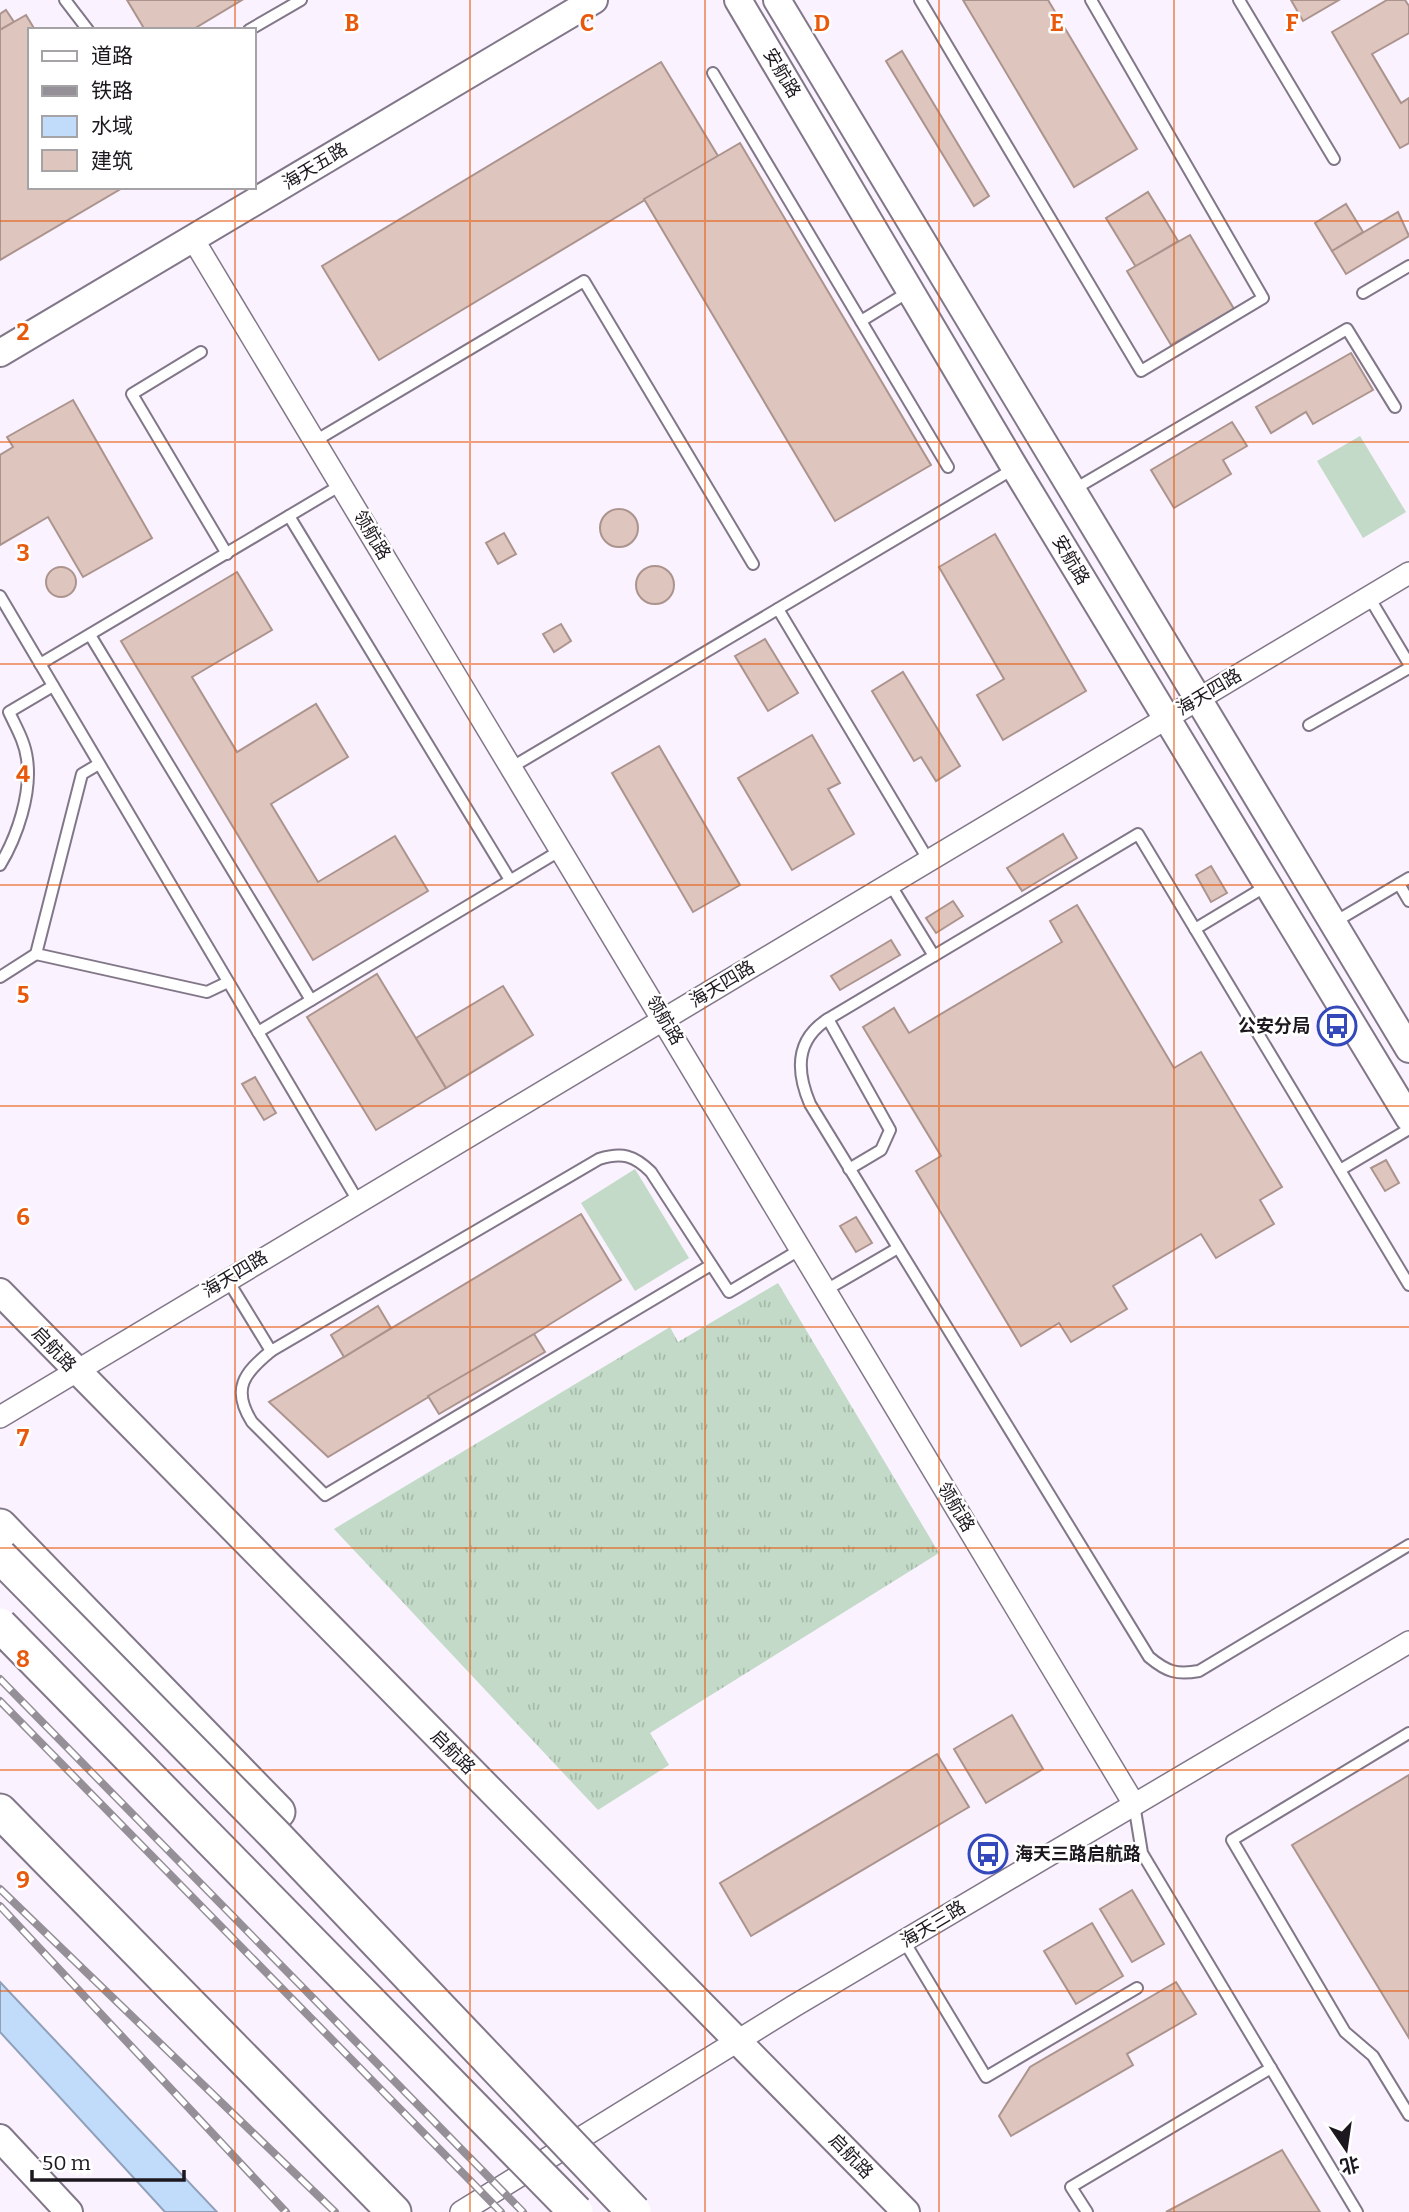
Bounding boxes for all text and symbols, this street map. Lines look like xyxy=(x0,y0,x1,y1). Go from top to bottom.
text: B xyxy=(345,9,359,37)
text: C xyxy=(580,9,594,37)
text: D xyxy=(814,9,830,37)
text: E xyxy=(1050,9,1064,37)
text: F xyxy=(1286,9,1299,37)
legend xyxy=(28,28,256,189)
text: 道路 xyxy=(91,43,133,69)
street label: 安航路 xyxy=(759,44,805,102)
text: 铁路 xyxy=(91,78,133,104)
text: 水域 xyxy=(91,113,133,139)
street label: 海天五路 xyxy=(278,138,352,194)
text: 建筑 xyxy=(91,148,133,174)
text: 2 xyxy=(17,318,30,346)
street label: 领航路 xyxy=(349,506,395,564)
street label: 安航路 xyxy=(1048,531,1094,589)
text: 3 xyxy=(16,539,30,567)
street label: 海天四路 xyxy=(1172,664,1246,720)
text: 4 xyxy=(16,760,30,788)
street label: 海天四路 xyxy=(685,956,759,1012)
text: 5 xyxy=(17,981,29,1009)
street label: 领航路 xyxy=(642,991,688,1049)
bus stop icon: 公安分局 xyxy=(1316,1005,1358,1047)
place label: 公安分局 xyxy=(1238,1015,1310,1037)
text: 6 xyxy=(16,1203,30,1231)
street label: 海天四路 xyxy=(198,1246,272,1302)
street label: 启航路 xyxy=(27,1322,81,1376)
text: 7 xyxy=(17,1424,30,1452)
street label: 领航路 xyxy=(933,1478,979,1536)
text: 8 xyxy=(16,1645,30,1673)
street label: 启航路 xyxy=(426,1725,480,1779)
bus stop icon: 海天三路启航路 xyxy=(967,1833,1009,1875)
place label: 海天三路启航路 xyxy=(1015,1843,1141,1865)
text: 9 xyxy=(16,1866,30,1894)
street label: 海天三路 xyxy=(896,1896,970,1952)
north arrow xyxy=(1311,2114,1381,2184)
street label: 启航路 xyxy=(824,2129,878,2183)
scale bar xyxy=(32,2138,184,2182)
text: 50 m xyxy=(42,2150,91,2176)
text: 北 xyxy=(1338,2152,1362,2178)

